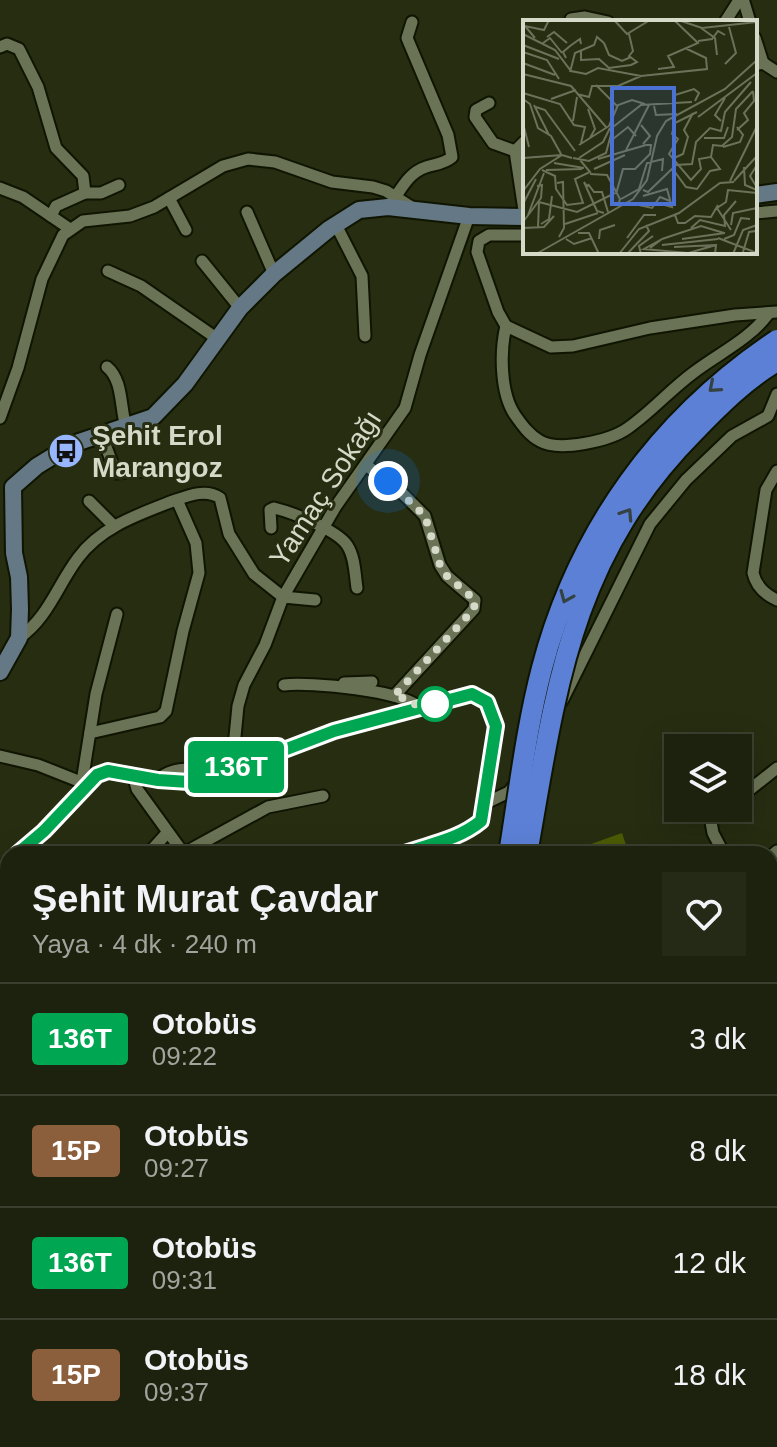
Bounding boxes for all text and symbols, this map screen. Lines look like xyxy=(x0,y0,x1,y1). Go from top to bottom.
inset map xyxy=(523,20,757,254)
one-way arrow xyxy=(709,377,724,392)
street label: Yamaç Sokağı xyxy=(263,404,387,572)
place label: Şehit Erol Marangoz xyxy=(92,420,223,483)
bus stop icon: Şehit Erol Marangoz xyxy=(47,432,85,470)
your location xyxy=(368,461,408,501)
one-way arrow xyxy=(618,508,633,522)
one-way arrow xyxy=(560,589,576,603)
unlabelled marker xyxy=(418,687,452,721)
map controls xyxy=(664,734,752,822)
button: layers xyxy=(664,734,752,822)
line badge: 136T xyxy=(180,741,292,793)
text: 136T xyxy=(204,751,268,782)
button: heart xyxy=(662,872,746,956)
text: Şehit Murat Çavdar xyxy=(32,878,378,920)
text: Yaya · 4 dk · 240 m xyxy=(32,929,257,959)
text: Otobüs xyxy=(152,1007,257,1040)
text: 3 dk xyxy=(689,1022,746,1055)
text: 136T xyxy=(48,1023,112,1054)
text: 09:22 xyxy=(152,1041,217,1071)
text: Otobüs xyxy=(144,1119,249,1152)
text: 8 dk xyxy=(689,1134,746,1167)
text: 15P xyxy=(51,1135,101,1166)
text: 09:27 xyxy=(144,1153,209,1183)
text: Otobüs xyxy=(152,1231,257,1264)
text: 12 dk xyxy=(673,1246,746,1279)
text: 136T xyxy=(48,1247,112,1278)
text: 09:31 xyxy=(152,1265,217,1295)
text: Otobüs xyxy=(144,1343,249,1376)
text: 18 dk xyxy=(673,1358,746,1391)
text: 15P xyxy=(51,1359,101,1390)
text: 09:37 xyxy=(144,1377,209,1407)

